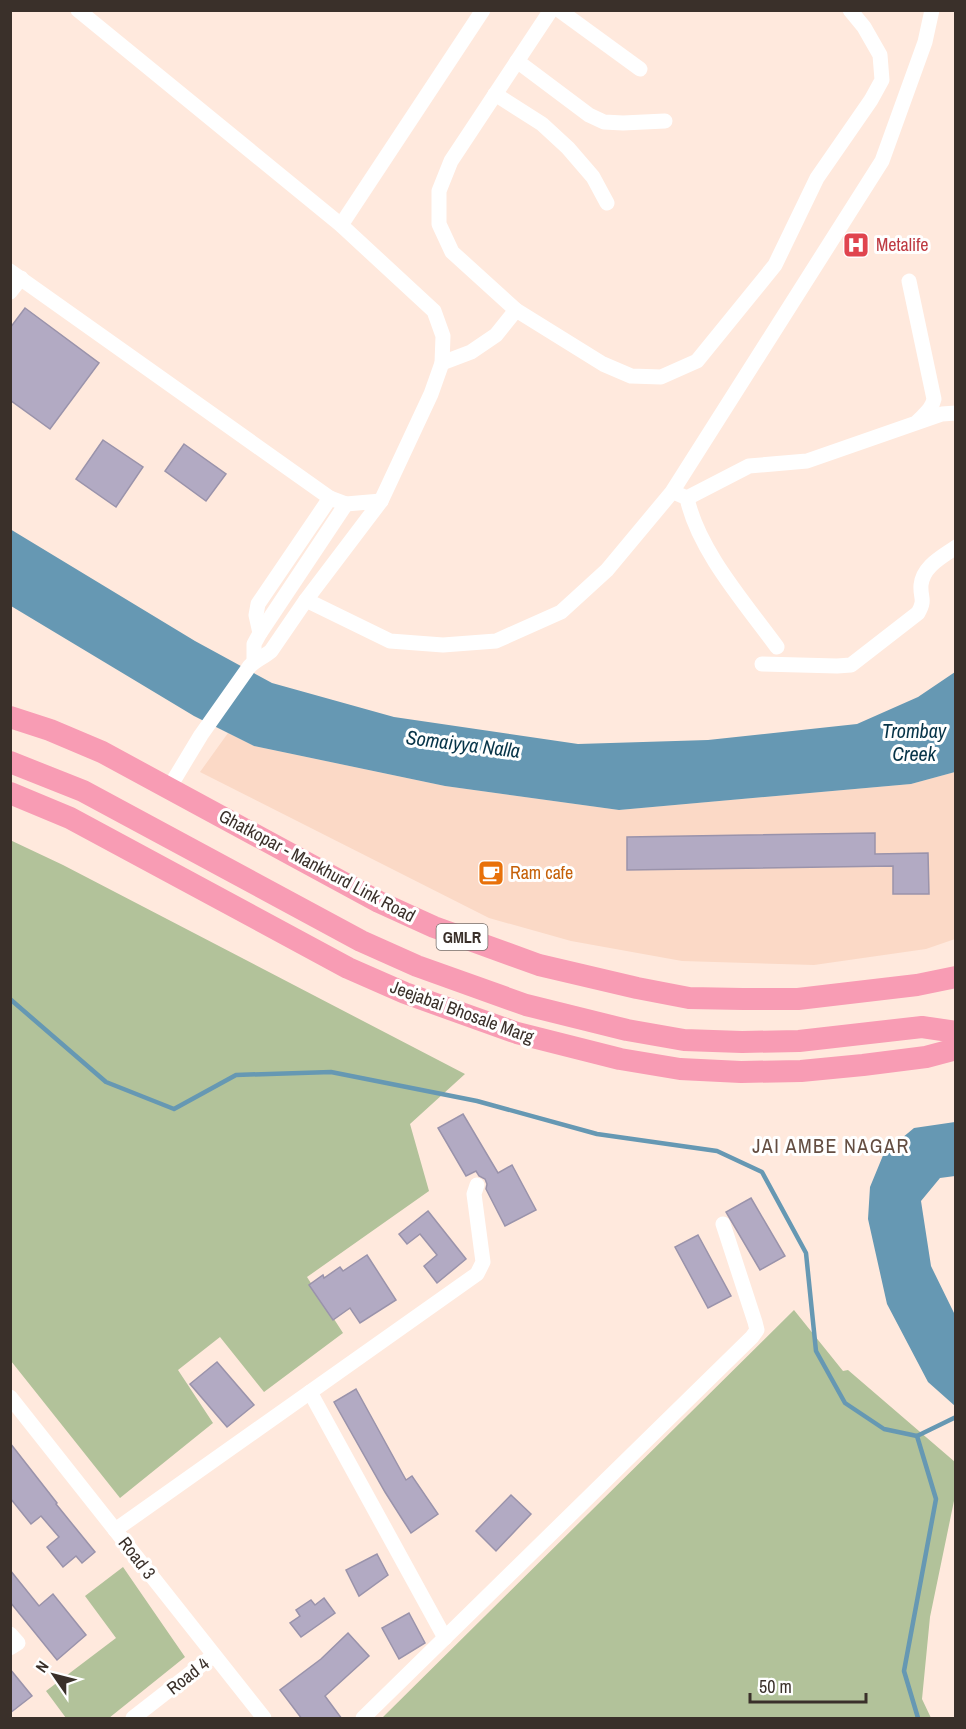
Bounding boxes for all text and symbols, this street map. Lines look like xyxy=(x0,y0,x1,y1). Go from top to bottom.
hospital icon: Metalife xyxy=(841,230,871,260)
place label: Metalife xyxy=(876,232,929,257)
water label: Trombay Creek xyxy=(882,717,947,767)
water label: Somaiyya Nalla xyxy=(404,723,522,764)
street label: Ghatkopar - Mankhurd Link Road xyxy=(215,803,420,928)
cafe icon: Ram cafe xyxy=(476,858,506,888)
place label: Ram cafe xyxy=(510,860,573,885)
road number: GMLR xyxy=(436,924,488,950)
street label: Jeejabai Bhosale Marg xyxy=(387,974,538,1049)
district label: JAI AMBE NAGAR xyxy=(752,1132,910,1159)
street label: Road 3 xyxy=(113,1531,162,1584)
north arrow xyxy=(24,1645,84,1705)
street label: Road 4 xyxy=(161,1651,214,1700)
text: N xyxy=(30,1656,53,1677)
scale bar xyxy=(750,1666,866,1704)
text: 50 m xyxy=(759,1674,792,1699)

